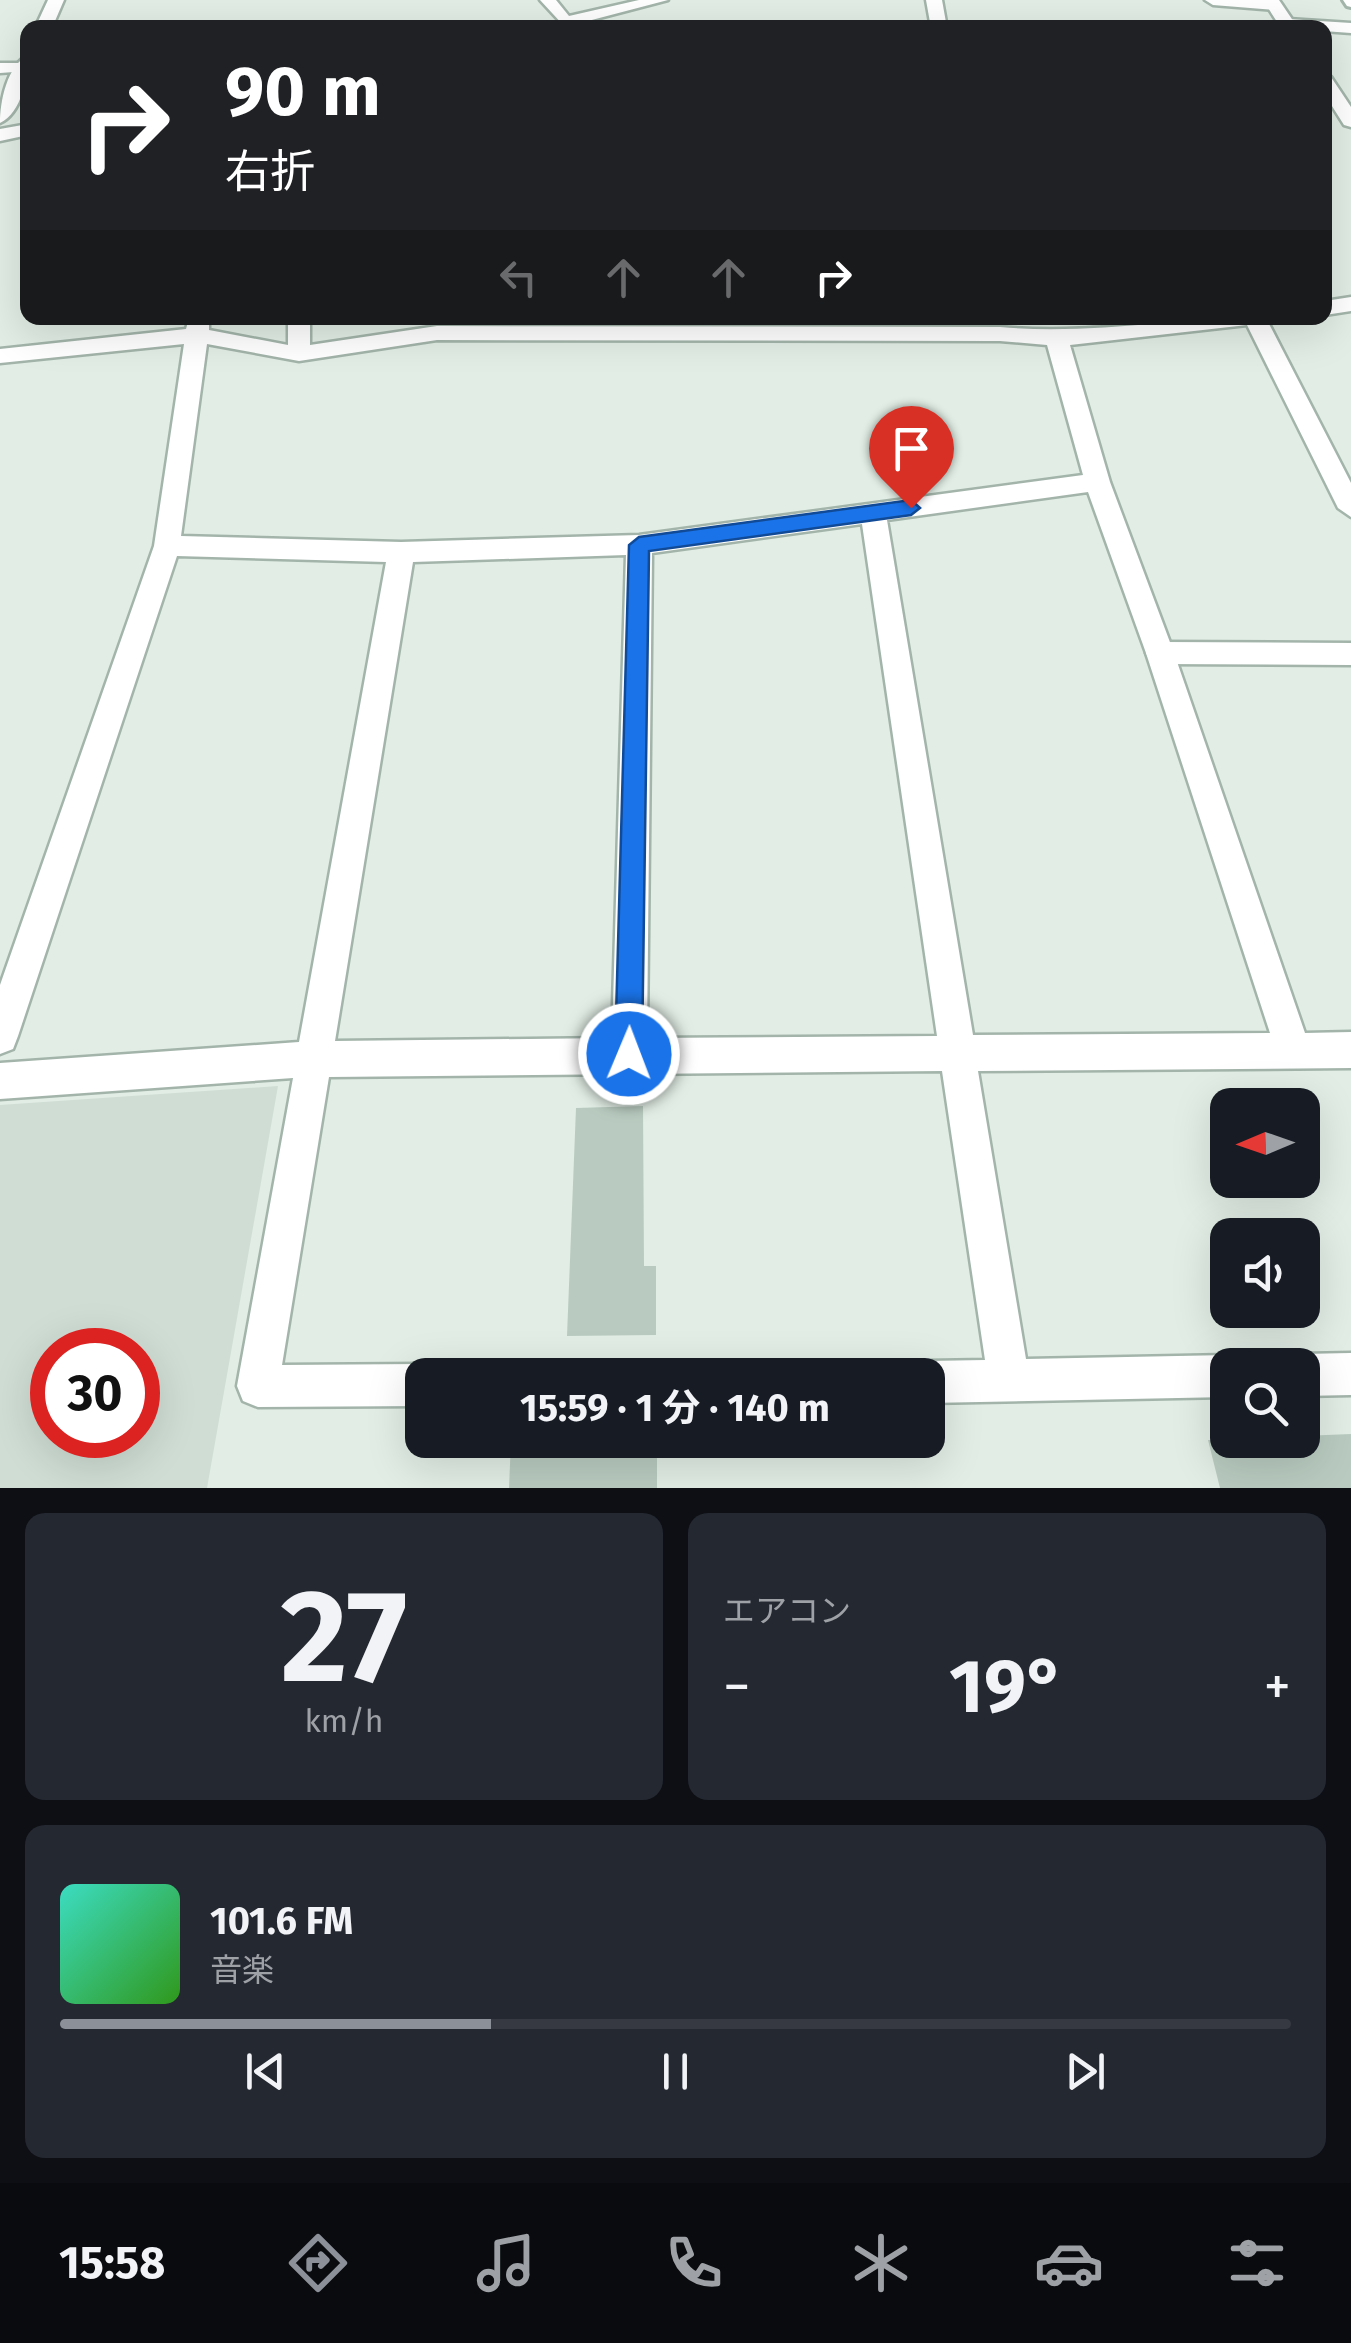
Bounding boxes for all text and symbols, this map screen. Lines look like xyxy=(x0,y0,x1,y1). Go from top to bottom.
text: 90 m xyxy=(225,50,381,134)
icon: right xyxy=(60,60,190,190)
text: 右折 xyxy=(225,145,315,199)
icon: left xyxy=(491,250,546,305)
icon: ahead xyxy=(596,250,651,305)
icon: ahead xyxy=(701,250,756,305)
icon: right xyxy=(806,250,861,305)
pin xyxy=(869,406,954,509)
icon: arrive xyxy=(884,421,939,476)
position arrow xyxy=(577,1002,681,1106)
north arrow xyxy=(1210,1088,1320,1198)
map controls xyxy=(1210,1088,1320,1458)
button: sound xyxy=(1210,1218,1320,1328)
speed limit sign: 30 xyxy=(30,1328,160,1458)
button: search xyxy=(1210,1348,1320,1458)
text: 15:59 · 1 分 · 140 m xyxy=(520,1385,830,1431)
text: 27 xyxy=(281,1559,407,1715)
text: エアコン xyxy=(723,1592,851,1630)
text: 19° xyxy=(949,1642,1065,1732)
text: − xyxy=(723,1654,751,1720)
text: + xyxy=(1264,1654,1291,1720)
text: km/h xyxy=(304,1702,384,1740)
text: 101.6 FM xyxy=(210,1898,353,1944)
text: 音楽 xyxy=(210,1951,274,1989)
icon: previous xyxy=(238,2044,293,2099)
icon: pause xyxy=(648,2044,703,2099)
icon: next xyxy=(1058,2044,1113,2099)
icon: directions xyxy=(283,2228,353,2298)
icon: music xyxy=(471,2228,541,2298)
icon: phone xyxy=(659,2228,729,2298)
icon: climate xyxy=(846,2228,916,2298)
icon: car xyxy=(1034,2228,1104,2298)
icon: filters xyxy=(1222,2228,1292,2298)
text: 15:58 xyxy=(59,2236,165,2290)

